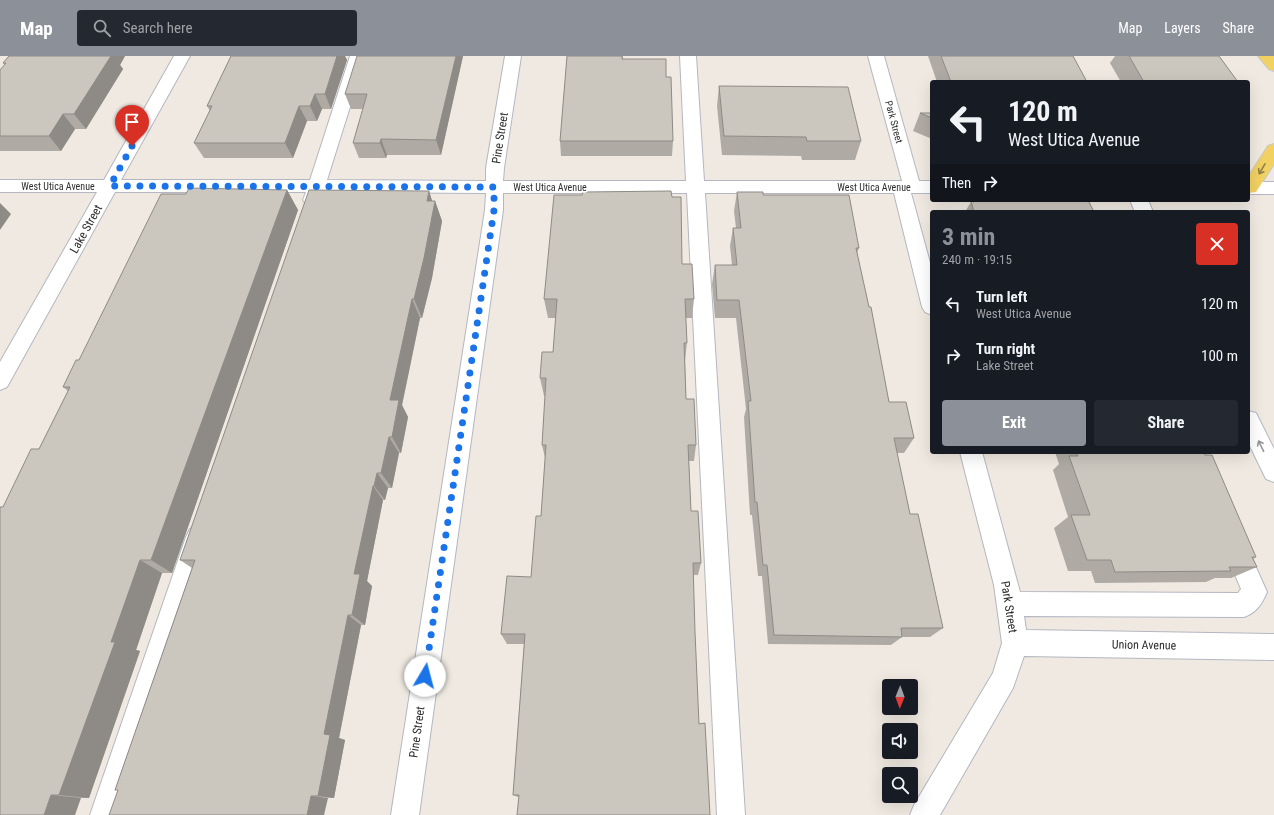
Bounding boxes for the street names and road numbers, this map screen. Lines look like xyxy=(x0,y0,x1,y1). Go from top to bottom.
street label: Park Street xyxy=(883,100,905,144)
street label: Pine Street xyxy=(489,111,511,165)
street label: West Utica Avenue xyxy=(21,181,95,192)
street label: West Utica Avenue xyxy=(513,182,587,193)
street label: West Utica Avenue xyxy=(837,182,911,193)
street label: Lake Street xyxy=(67,202,105,256)
street label: Park Street xyxy=(998,580,1020,634)
street label: Union Avenue xyxy=(1112,637,1177,653)
street label: Pine Street xyxy=(406,705,428,759)

